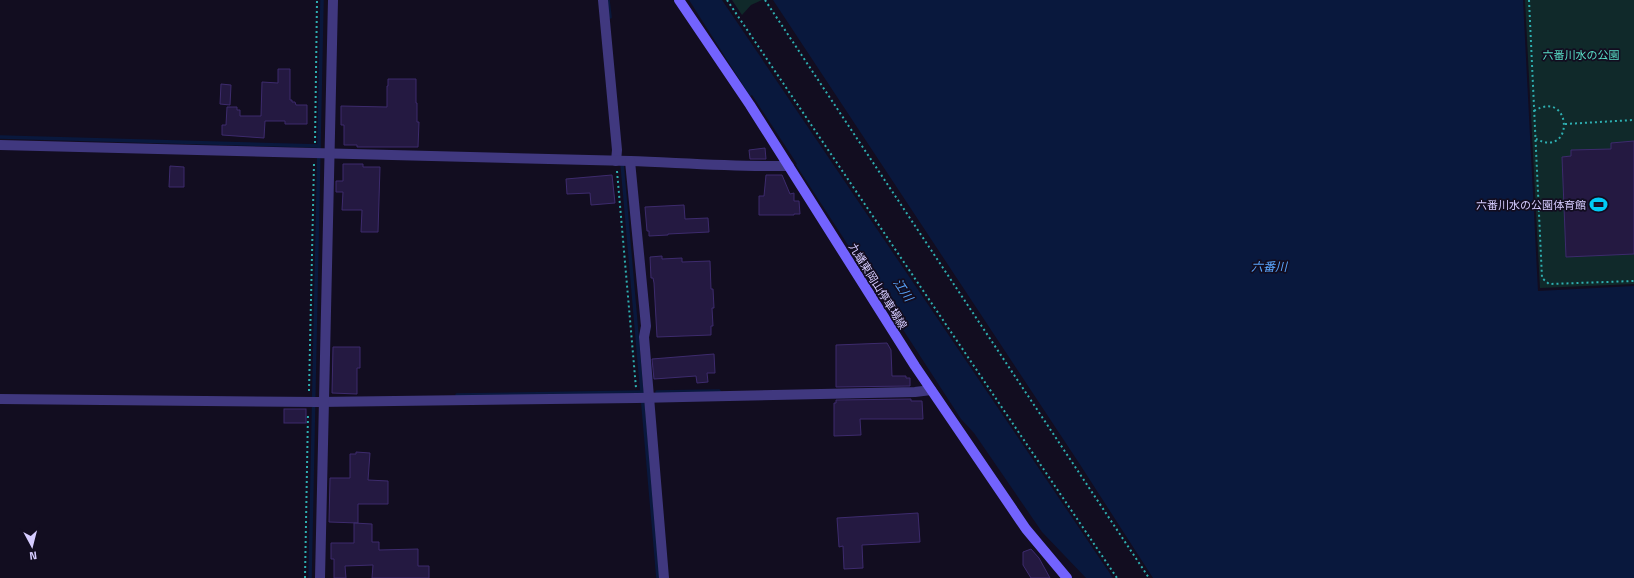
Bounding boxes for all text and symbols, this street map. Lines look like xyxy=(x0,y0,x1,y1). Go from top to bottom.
park label: 六番川水の公園 xyxy=(1543,47,1620,63)
sports icon: 六番川水の公園体育館 xyxy=(1589,195,1609,215)
place label: 六番川水の公園体育館 xyxy=(1476,197,1586,213)
street label: 九蟠東岡山停車場線 xyxy=(845,240,911,332)
water label: 六番川 xyxy=(1251,257,1289,276)
water label: 江川 xyxy=(889,274,919,307)
north arrow xyxy=(12,526,52,566)
text: N xyxy=(28,548,38,564)

